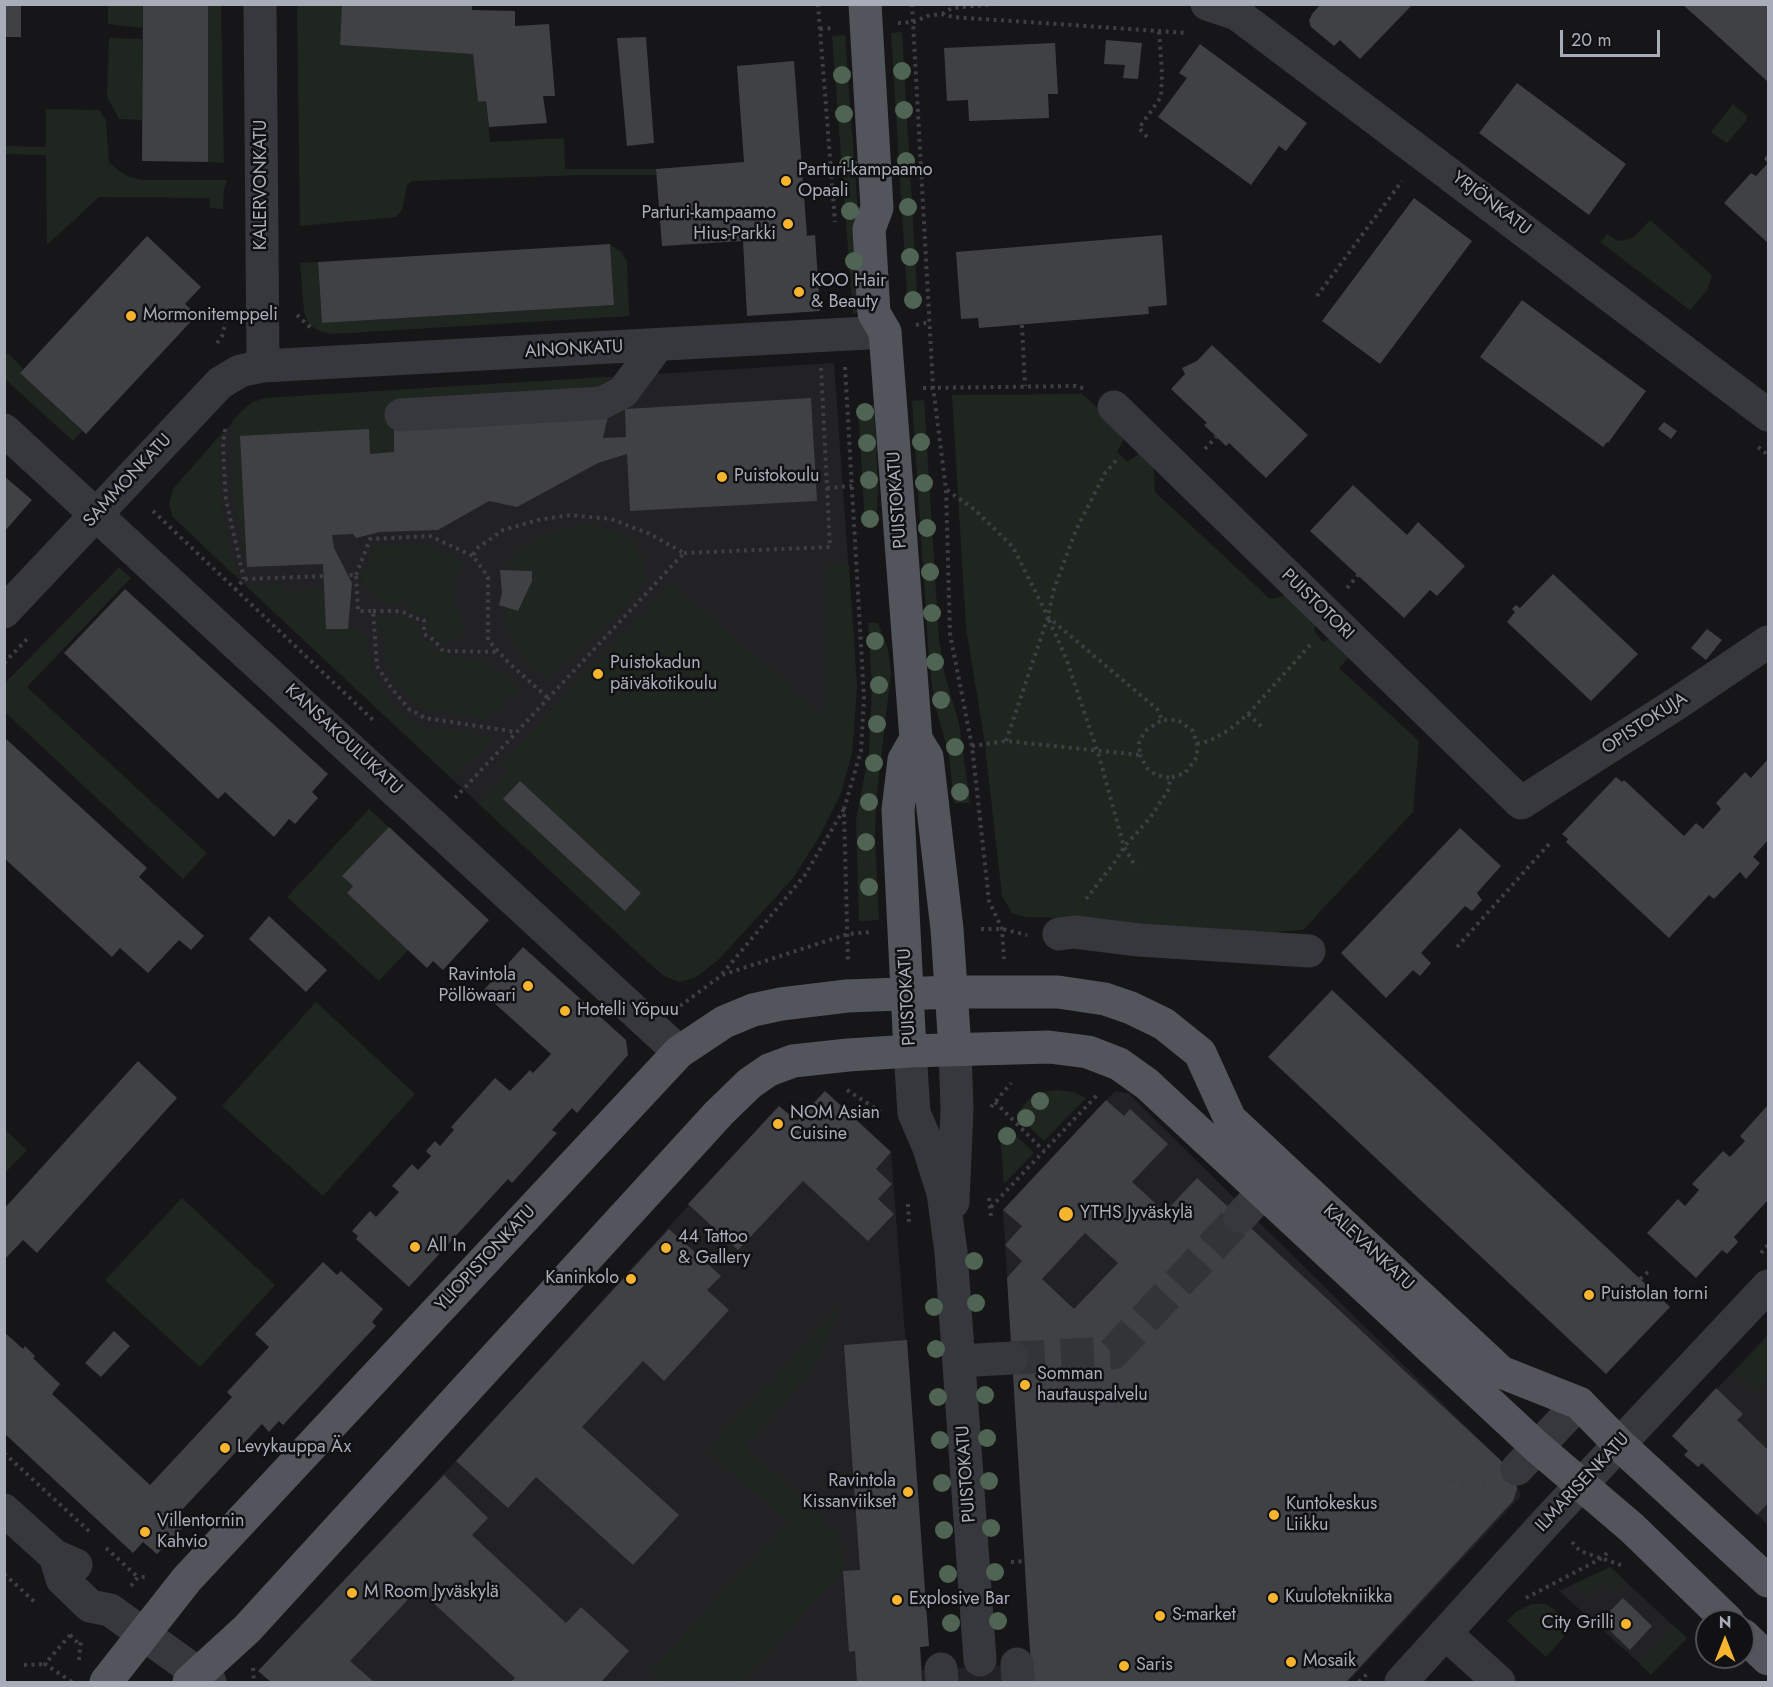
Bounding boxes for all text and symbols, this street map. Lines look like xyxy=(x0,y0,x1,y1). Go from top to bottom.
scale bar xyxy=(1563,18,1664,56)
text: 20 m xyxy=(1571,27,1611,53)
street label: KALERVONKATU xyxy=(251,120,273,250)
place label: Parturi-kampaamo Opaali xyxy=(798,160,933,202)
street label: YRJÖNKATU xyxy=(1447,167,1535,241)
marker: Parturi-kampaamo Opaali xyxy=(779,174,793,188)
place label: Parturi-kampaamo Hius-Parkki xyxy=(641,203,776,246)
marker: Parturi-kampaamo Hius-Parkki xyxy=(781,217,795,231)
place label: KOO Hair & Beauty xyxy=(811,271,886,314)
marker: KOO Hair & Beauty xyxy=(792,285,806,299)
place label: Mormonitemppeli xyxy=(143,305,278,327)
marker: Mormonitemppeli xyxy=(124,309,138,323)
street label: AINONKATU xyxy=(524,337,624,363)
street label: SAMMONKATU xyxy=(79,430,177,532)
street label: PUISTOKATU xyxy=(884,451,912,549)
place label: Puistokoulu xyxy=(734,466,820,488)
marker: Puistokoulu xyxy=(715,470,729,484)
street label: PUISTOTORI xyxy=(1276,565,1358,645)
place label: Puistokadun päiväkotikoulu xyxy=(610,653,717,696)
marker: Puistokadun päiväkotikoulu xyxy=(591,667,605,681)
street label: KANSAKOULUKATU xyxy=(280,680,406,800)
street label: OPISTOKUJA xyxy=(1598,688,1692,760)
street label: PUISTOKATU xyxy=(895,948,921,1046)
place label: Ravintola Pöllöwaari xyxy=(439,965,516,1008)
marker: Ravintola Pöllöwaari xyxy=(521,979,535,993)
place label: Hotelli Yöpuu xyxy=(577,1000,679,1022)
marker: Hotelli Yöpuu xyxy=(558,1004,572,1018)
place label: NOM Asian Cuisine xyxy=(790,1103,880,1146)
marker: NOM Asian Cuisine xyxy=(771,1117,785,1131)
street label: KALEVANKATU xyxy=(1318,1200,1418,1296)
street label: YLIOPISTONKATU xyxy=(431,1202,541,1316)
place label: YTHS Jyväskylä xyxy=(1080,1203,1193,1225)
marker: YTHS Jyväskylä xyxy=(1057,1205,1075,1223)
place label: 44 Tattoo & Gallery xyxy=(678,1227,750,1270)
place label: All In xyxy=(427,1236,466,1258)
marker: All In xyxy=(408,1240,422,1254)
marker: 44 Tattoo & Gallery xyxy=(659,1241,673,1255)
place label: Kaninkolo xyxy=(545,1268,619,1290)
marker: Kaninkolo xyxy=(624,1272,638,1286)
place label: Puistolan torni xyxy=(1601,1284,1708,1306)
marker: Puistolan torni xyxy=(1582,1288,1596,1302)
place label: Somman hautauspalvelu xyxy=(1037,1364,1148,1406)
marker: Somman hautauspalvelu xyxy=(1018,1378,1032,1392)
street label: PUISTOKATU xyxy=(953,1425,981,1523)
street label: ILMARISENKATU xyxy=(1532,1429,1634,1537)
place label: Levykauppa Äx xyxy=(237,1437,351,1459)
marker: Levykauppa Äx xyxy=(218,1441,232,1455)
place label: Ravintola Kissanviikset xyxy=(803,1471,896,1514)
marker: Ravintola Kissanviikset xyxy=(901,1485,915,1499)
place label: Kuntokeskus Liikku xyxy=(1286,1494,1377,1537)
marker: Kuntokeskus Liikku xyxy=(1267,1508,1281,1522)
place label: Villentornin Kahvio xyxy=(157,1511,244,1553)
marker: Villentornin Kahvio xyxy=(138,1525,152,1539)
place label: M Room Jyväskylä xyxy=(364,1582,499,1604)
marker: M Room Jyväskylä xyxy=(345,1586,359,1600)
place label: Kuulotekniikka xyxy=(1285,1587,1392,1609)
place label: Explosive Bar xyxy=(909,1589,1010,1611)
marker: Kuulotekniikka xyxy=(1266,1591,1280,1605)
marker: Explosive Bar xyxy=(890,1593,904,1607)
place label: S-market xyxy=(1172,1605,1236,1627)
marker: S-market xyxy=(1153,1609,1167,1623)
north arrow xyxy=(1695,1609,1755,1669)
text: N xyxy=(1719,1611,1731,1634)
place label: City Grilli xyxy=(1542,1613,1614,1635)
marker: City Grilli xyxy=(1619,1617,1633,1631)
place label: Mosaik xyxy=(1303,1651,1356,1673)
place label: Saris xyxy=(1136,1655,1173,1677)
marker: Mosaik xyxy=(1284,1655,1298,1669)
marker: Saris xyxy=(1117,1659,1131,1673)

